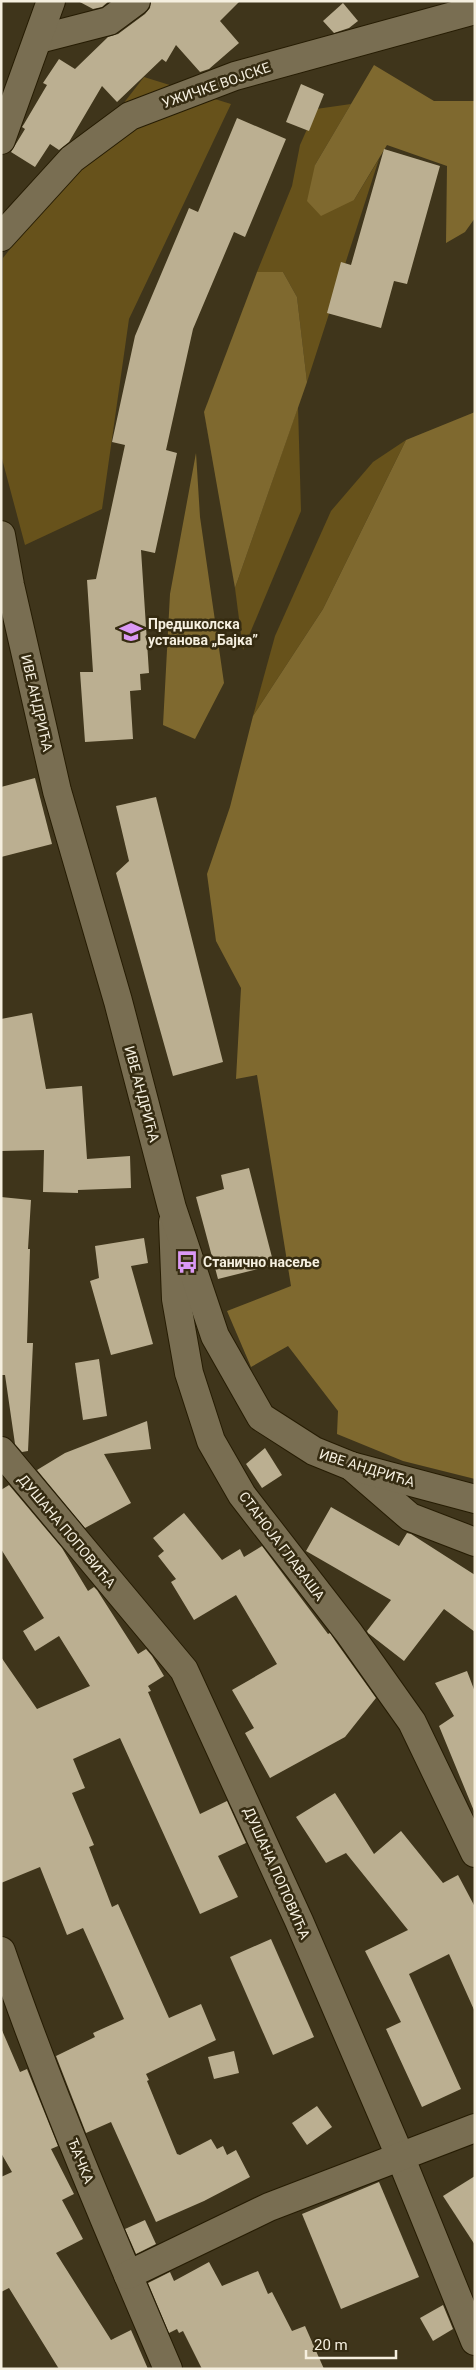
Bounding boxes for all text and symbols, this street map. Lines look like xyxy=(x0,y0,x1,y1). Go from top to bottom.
street label: УЖИЧКЕ ВОЈСКЕ xyxy=(160,59,272,111)
place label: Предшколска установа „Бајка” xyxy=(148,616,258,648)
school or university icon: Предшколска установа „Бајка” xyxy=(118,619,144,645)
street label: ИВЕ АНДРИЋА xyxy=(18,653,56,753)
street label: ИВЕ АНДРИЋА xyxy=(121,1044,163,1144)
bus stop icon: Станично насеље xyxy=(174,1249,200,1275)
place label: Станично насеље xyxy=(203,1254,320,1270)
street label: ИВЕ АНДРИЋА xyxy=(317,1446,417,1490)
street label: ДУШАНА ПОПОВИЋА xyxy=(15,1471,119,1591)
street label: СТАНОЈА ГЛАВАША xyxy=(236,1488,328,1604)
street label: ДУШАНА ПОПОВИЋА xyxy=(241,1805,313,1941)
street label: ЂАЧКА xyxy=(65,2136,97,2186)
scale bar xyxy=(306,2328,396,2360)
text: 20 m xyxy=(314,2336,348,2354)

